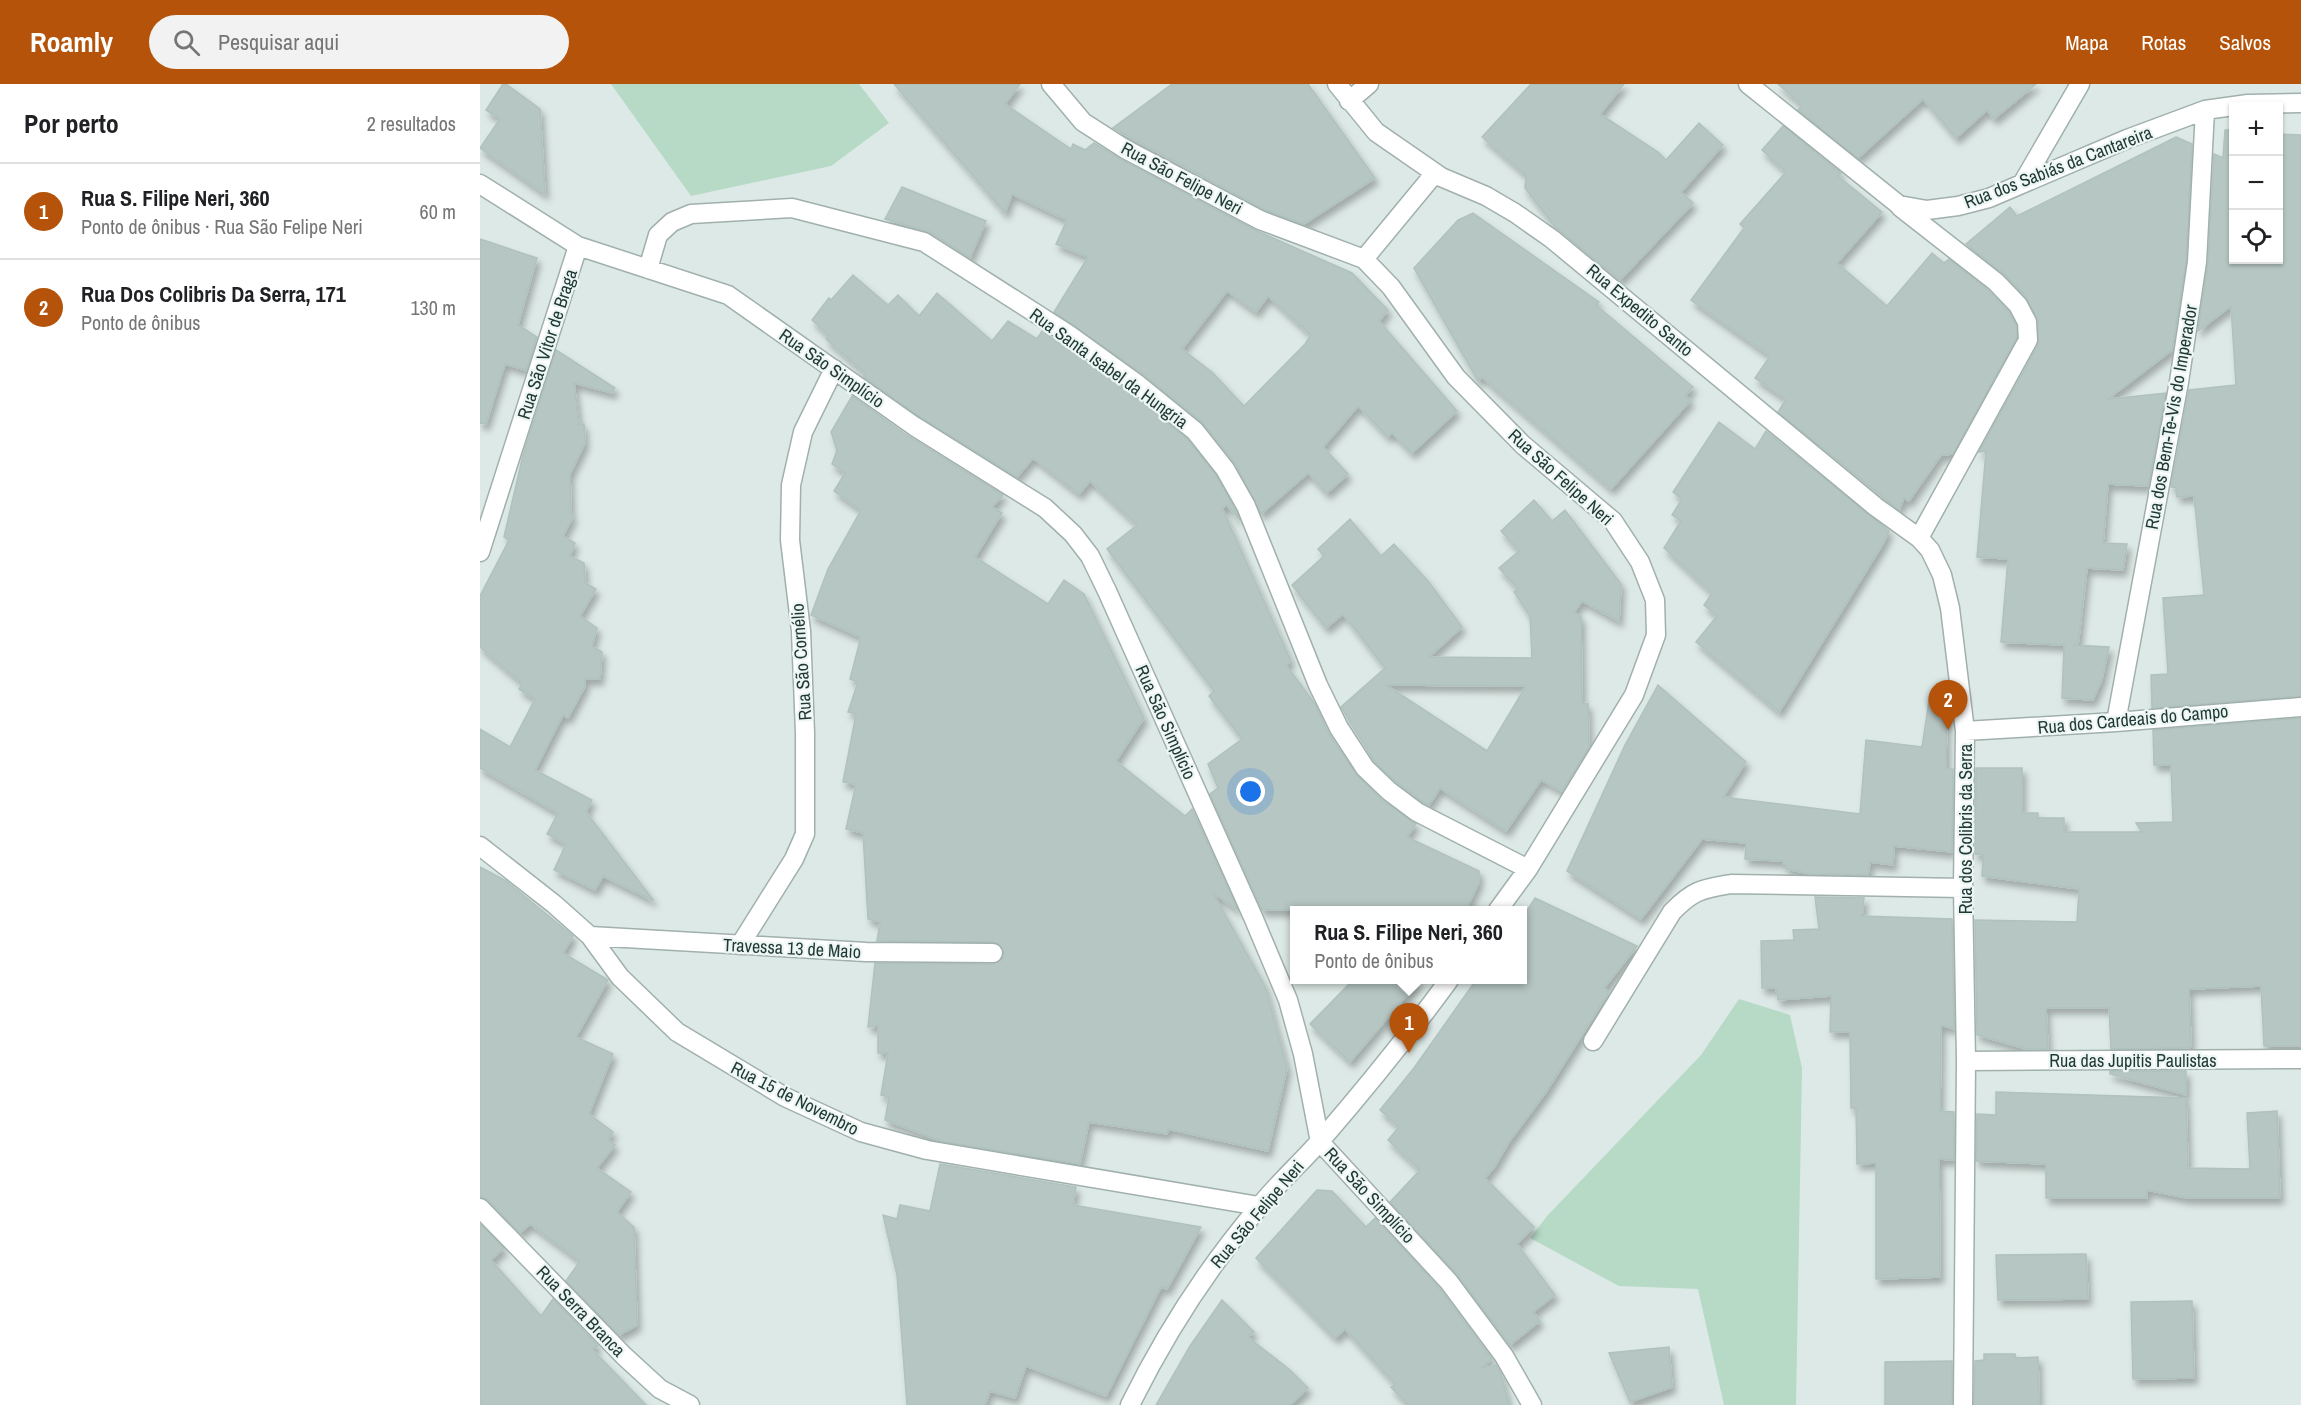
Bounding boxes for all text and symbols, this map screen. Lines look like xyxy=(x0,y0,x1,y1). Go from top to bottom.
search box xyxy=(149,15,569,69)
text: Roamly xyxy=(30,23,113,61)
icon: search xyxy=(170,26,203,59)
text: Pesquisar aqui xyxy=(218,27,339,57)
text: Mapa xyxy=(2065,28,2108,57)
text: Rotas xyxy=(2141,28,2186,57)
text: Salvos xyxy=(2219,28,2271,57)
map controls xyxy=(2229,102,2283,264)
button: + xyxy=(2229,102,2283,156)
text: Por perto xyxy=(24,106,119,141)
text: 2 resultados xyxy=(367,110,456,137)
street label: Rua dos Sabiás da Cantareira xyxy=(1960,120,2156,214)
street label: Rua São Felipe Neri xyxy=(1117,136,1247,220)
button: − xyxy=(2229,156,2283,210)
text: Rua S. Filipe Neri, 360 xyxy=(81,183,270,213)
text: 1 xyxy=(39,198,48,225)
text: 60 m xyxy=(420,198,456,225)
button: locate xyxy=(2229,210,2283,264)
text: Ponto de ônibus · Rua São Felipe Neri xyxy=(81,213,363,240)
street label: Rua Expedito Santo xyxy=(1581,258,1699,362)
street label: Rua São Vitor de Braga xyxy=(511,266,583,422)
text: Rua Dos Colibris Da Serra, 171 xyxy=(81,279,346,309)
text: 2 xyxy=(39,294,48,321)
text: 130 m xyxy=(410,294,456,321)
street label: Rua Santa Isabel da Hungria xyxy=(1025,302,1193,434)
street label: Rua dos Bem-Te-Vis do Imperador xyxy=(2139,303,2203,531)
text: Ponto de ônibus xyxy=(81,309,200,336)
street label: Rua São Simplício xyxy=(774,322,890,414)
street label: Rua São Felipe Neri xyxy=(1503,423,1619,531)
street label: Rua São Cornélio xyxy=(784,603,818,721)
street label: Rua São Simplício xyxy=(1130,661,1202,783)
pin: 2 xyxy=(1928,680,1968,730)
street label: Rua dos Cardeais do Campo xyxy=(2037,698,2229,740)
street label: Rua dos Colibris da Serra xyxy=(1953,744,1978,914)
your location xyxy=(1236,777,1265,806)
popup xyxy=(1290,906,1527,984)
text: Rua S. Filipe Neri, 360 xyxy=(1314,917,1503,947)
street label: Travessa 13 de Maio xyxy=(722,932,862,964)
text: Ponto de ônibus xyxy=(1314,947,1434,974)
pin: 1 xyxy=(1390,1004,1428,1053)
street label: Rua das Jupitis Paulistas xyxy=(2049,1048,2217,1073)
street label: Rua 15 de Novembro xyxy=(727,1055,863,1141)
street label: Rua São Simplício xyxy=(1319,1141,1421,1249)
street label: Rua São Felipe Neri xyxy=(1204,1155,1310,1273)
street label: Rua Serra Branca xyxy=(531,1260,631,1362)

